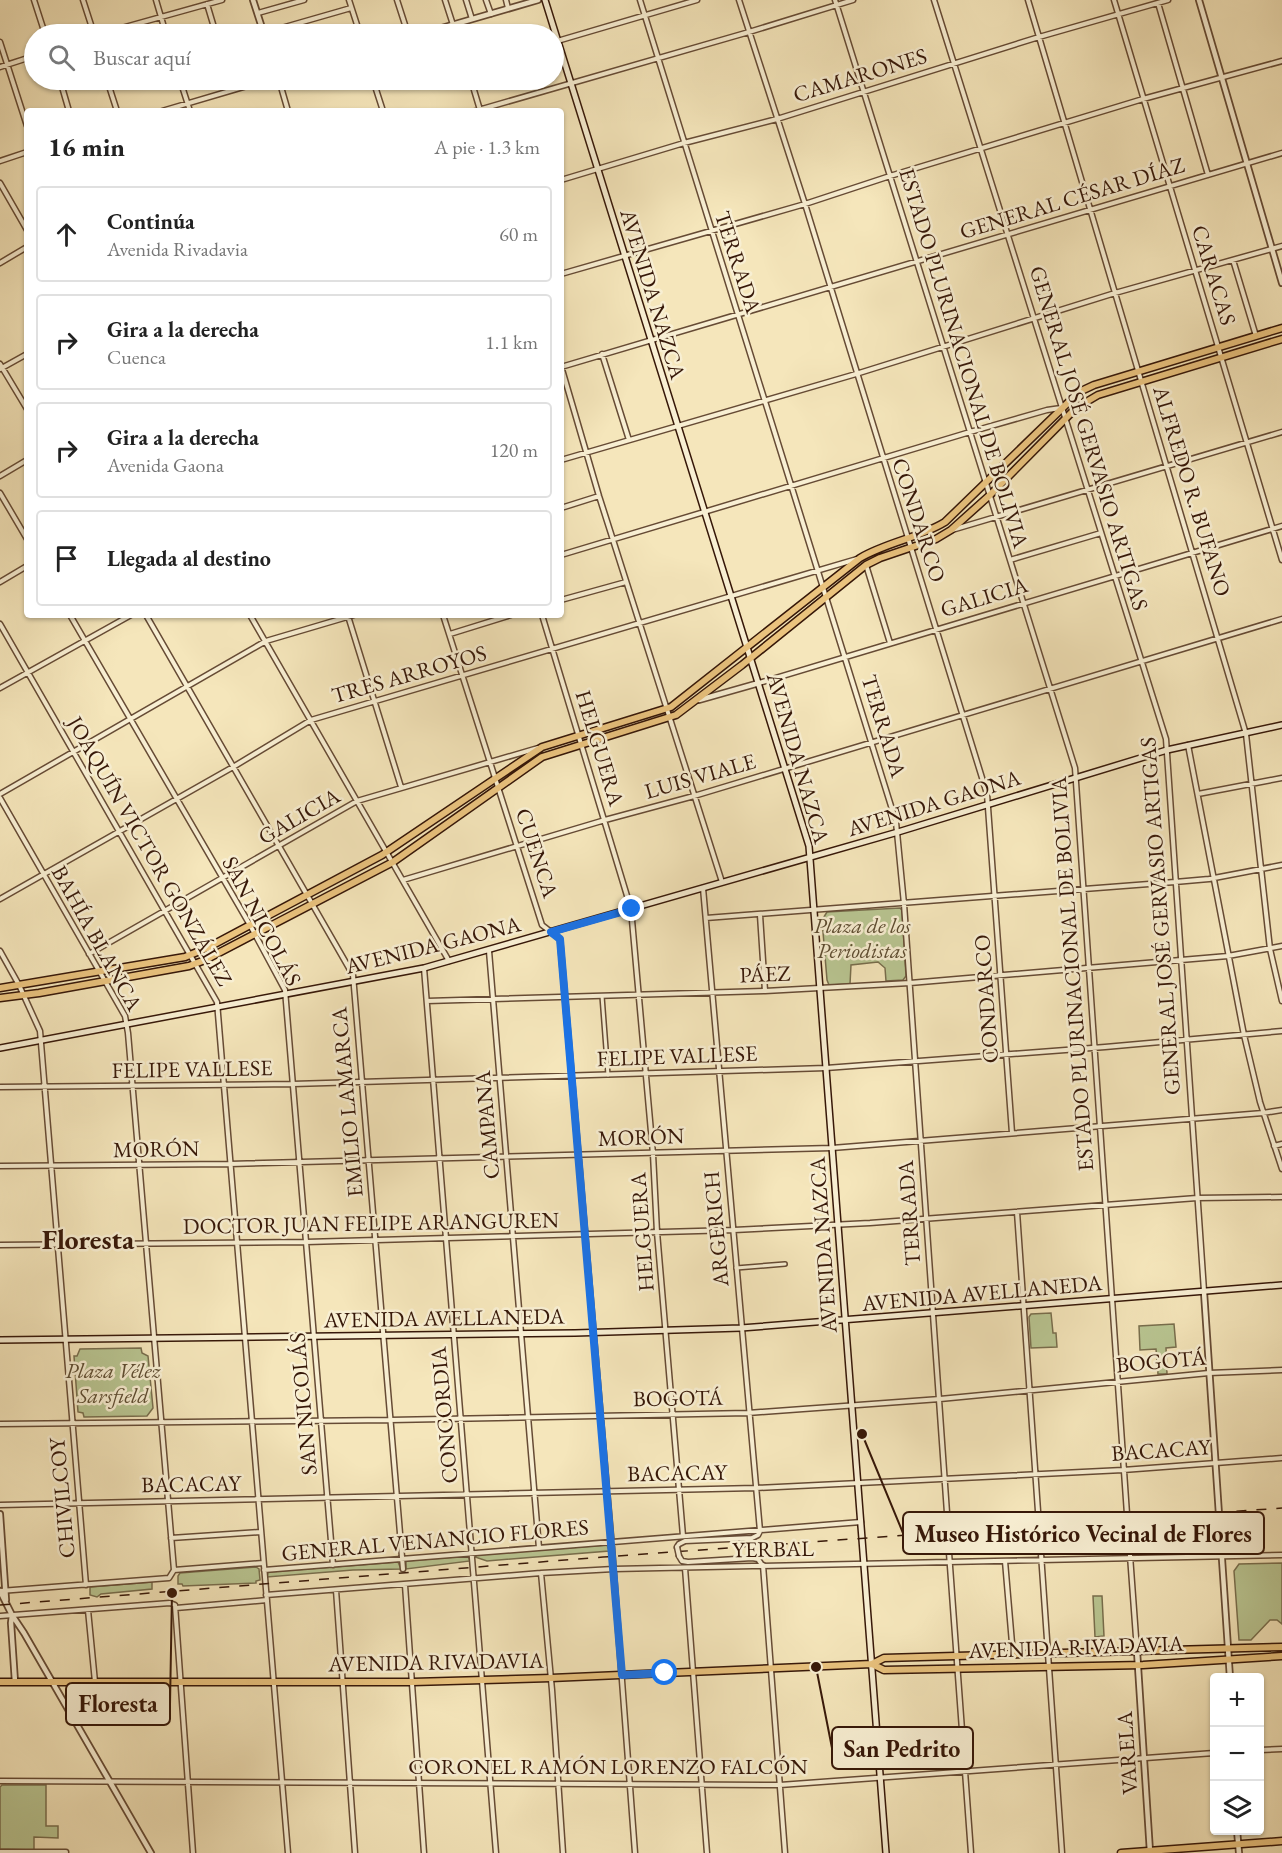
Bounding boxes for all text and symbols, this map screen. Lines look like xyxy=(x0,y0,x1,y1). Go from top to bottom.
search box xyxy=(24,24,564,90)
icon: search xyxy=(45,41,78,74)
street label: CAMARONES xyxy=(790,41,930,109)
text: Buscar aquí xyxy=(93,43,191,72)
text: 16 min xyxy=(48,130,125,164)
text: A pie · 1.3 km xyxy=(434,134,540,160)
street label: GENERAL CÉSAR DÍAZ xyxy=(956,150,1188,246)
street label: ESTADO PLURINACIONAL DE BOLIVIA xyxy=(892,165,1036,552)
street label: AVENIDA NAZCA xyxy=(613,204,693,383)
text: Continúa xyxy=(107,207,195,236)
street label: TERRADA xyxy=(708,207,768,318)
icon: ahead xyxy=(50,218,83,251)
text: 60 m xyxy=(499,221,538,247)
street label: CARACAS xyxy=(1185,221,1243,329)
text: Avenida Rivadavia xyxy=(107,236,248,262)
street label: GENERAL JOSÉ GERVASIO ARTIGAS xyxy=(1023,262,1155,614)
text: Gira a la derecha xyxy=(107,315,259,344)
icon: right xyxy=(50,326,83,359)
text: 1.1 km xyxy=(485,329,538,355)
text: Cuenca xyxy=(107,344,166,370)
street label: ALFREDO R. BUFANO xyxy=(1146,381,1238,600)
text: Gira a la derecha xyxy=(107,423,259,452)
icon: right xyxy=(50,434,83,467)
text: 120 m xyxy=(490,437,538,463)
text: Avenida Gaona xyxy=(107,452,224,478)
street label: CONDARCO xyxy=(885,454,953,586)
icon: arrive xyxy=(50,542,83,575)
text: Llegada al destino xyxy=(107,544,271,573)
street label: GALICIA xyxy=(937,570,1032,624)
street label: TRES ARROYOS xyxy=(328,638,490,710)
street label: AVENIDA NAZCA xyxy=(759,668,836,848)
street label: TERRADA xyxy=(855,671,914,782)
street label: HELGUERA xyxy=(569,687,632,810)
street label: JOAQUÍN VICTOR GONZÁLEZ xyxy=(60,709,239,991)
street label: GENERAL JOSÉ GERVASIO ARTIGAS xyxy=(1133,736,1187,1096)
street label: LUIS VIALE xyxy=(641,746,759,806)
street label: AVENIDA GAONA xyxy=(843,763,1025,843)
street label: ESTADO PLURINACIONAL DE BOLIVIA xyxy=(1044,775,1100,1172)
street label: GALICIA xyxy=(253,781,346,851)
street label: CUENCA xyxy=(509,805,565,902)
street label: SAN NICOLÁS xyxy=(216,851,308,991)
street label: BAHÍA BLANCA xyxy=(45,860,149,1017)
route end xyxy=(618,895,644,921)
street label: AVENIDA GAONA xyxy=(341,909,524,981)
park label: Plaza de los Periodistas xyxy=(813,911,912,965)
street label: CONDARCO xyxy=(967,934,1005,1064)
street label: PÁEZ xyxy=(739,959,791,989)
street label: EMILIO LAMARCA xyxy=(324,1005,370,1198)
street label: FELIPE VALLESE xyxy=(596,1039,758,1073)
street label: FELIPE VALLESE xyxy=(111,1053,273,1085)
street label: CAMPANA xyxy=(468,1069,506,1180)
street label: MORÓN xyxy=(597,1121,685,1153)
street label: MORÓN xyxy=(112,1134,200,1164)
street label: AVENIDA NAZCA xyxy=(802,1155,844,1335)
street label: TERRADA xyxy=(891,1158,927,1267)
street label: ARGERICH xyxy=(697,1170,736,1289)
street label: HELGUERA xyxy=(623,1171,661,1293)
street label: DOCTOR JUAN FELIPE ARANGUREN xyxy=(183,1205,560,1241)
district label: Floresta xyxy=(42,1221,135,1257)
street label: AVENIDA AVELLANEDA xyxy=(860,1268,1104,1318)
street label: AVENIDA AVELLANEDA xyxy=(322,1301,566,1335)
street label: SAN NICOLÁS xyxy=(282,1332,324,1476)
street label: BOGOTÁ xyxy=(1115,1343,1208,1379)
street label: CONCORDIA xyxy=(424,1345,464,1485)
park label: Plaza Vélez Sarsfield xyxy=(65,1356,161,1410)
street label: BOGOTÁ xyxy=(633,1383,724,1413)
street label: BACACAY xyxy=(1110,1432,1213,1468)
street label: CHIVILCOY xyxy=(42,1435,82,1559)
street label: BACACAY xyxy=(627,1458,728,1488)
street label: BACACAY xyxy=(141,1469,242,1499)
street label: GENERAL VENANCIO FLORES xyxy=(280,1512,590,1568)
callout: Museo Histórico Vecinal de Flores xyxy=(903,1512,1264,1554)
text: Museo Histórico Vecinal de Flores xyxy=(914,1518,1252,1549)
street label: YERBAL xyxy=(732,1534,814,1564)
street label: AVENIDA RIVADAVIA xyxy=(967,1629,1185,1665)
street label: AVENIDA RIVADAVIA xyxy=(327,1646,545,1678)
route start xyxy=(651,1659,677,1685)
map controls xyxy=(1210,1673,1264,1835)
button: + xyxy=(1210,1673,1264,1727)
callout: Floresta xyxy=(66,1683,170,1725)
text: Floresta xyxy=(78,1688,158,1719)
street label: VARELA xyxy=(1110,1710,1144,1796)
callout: San Pedrito xyxy=(832,1727,973,1769)
button: − xyxy=(1210,1727,1264,1781)
text: San Pedrito xyxy=(844,1733,960,1764)
street label: CORONEL RAMÓN LORENZO FALCÓN xyxy=(408,1752,808,1781)
button: layers xyxy=(1210,1781,1264,1835)

